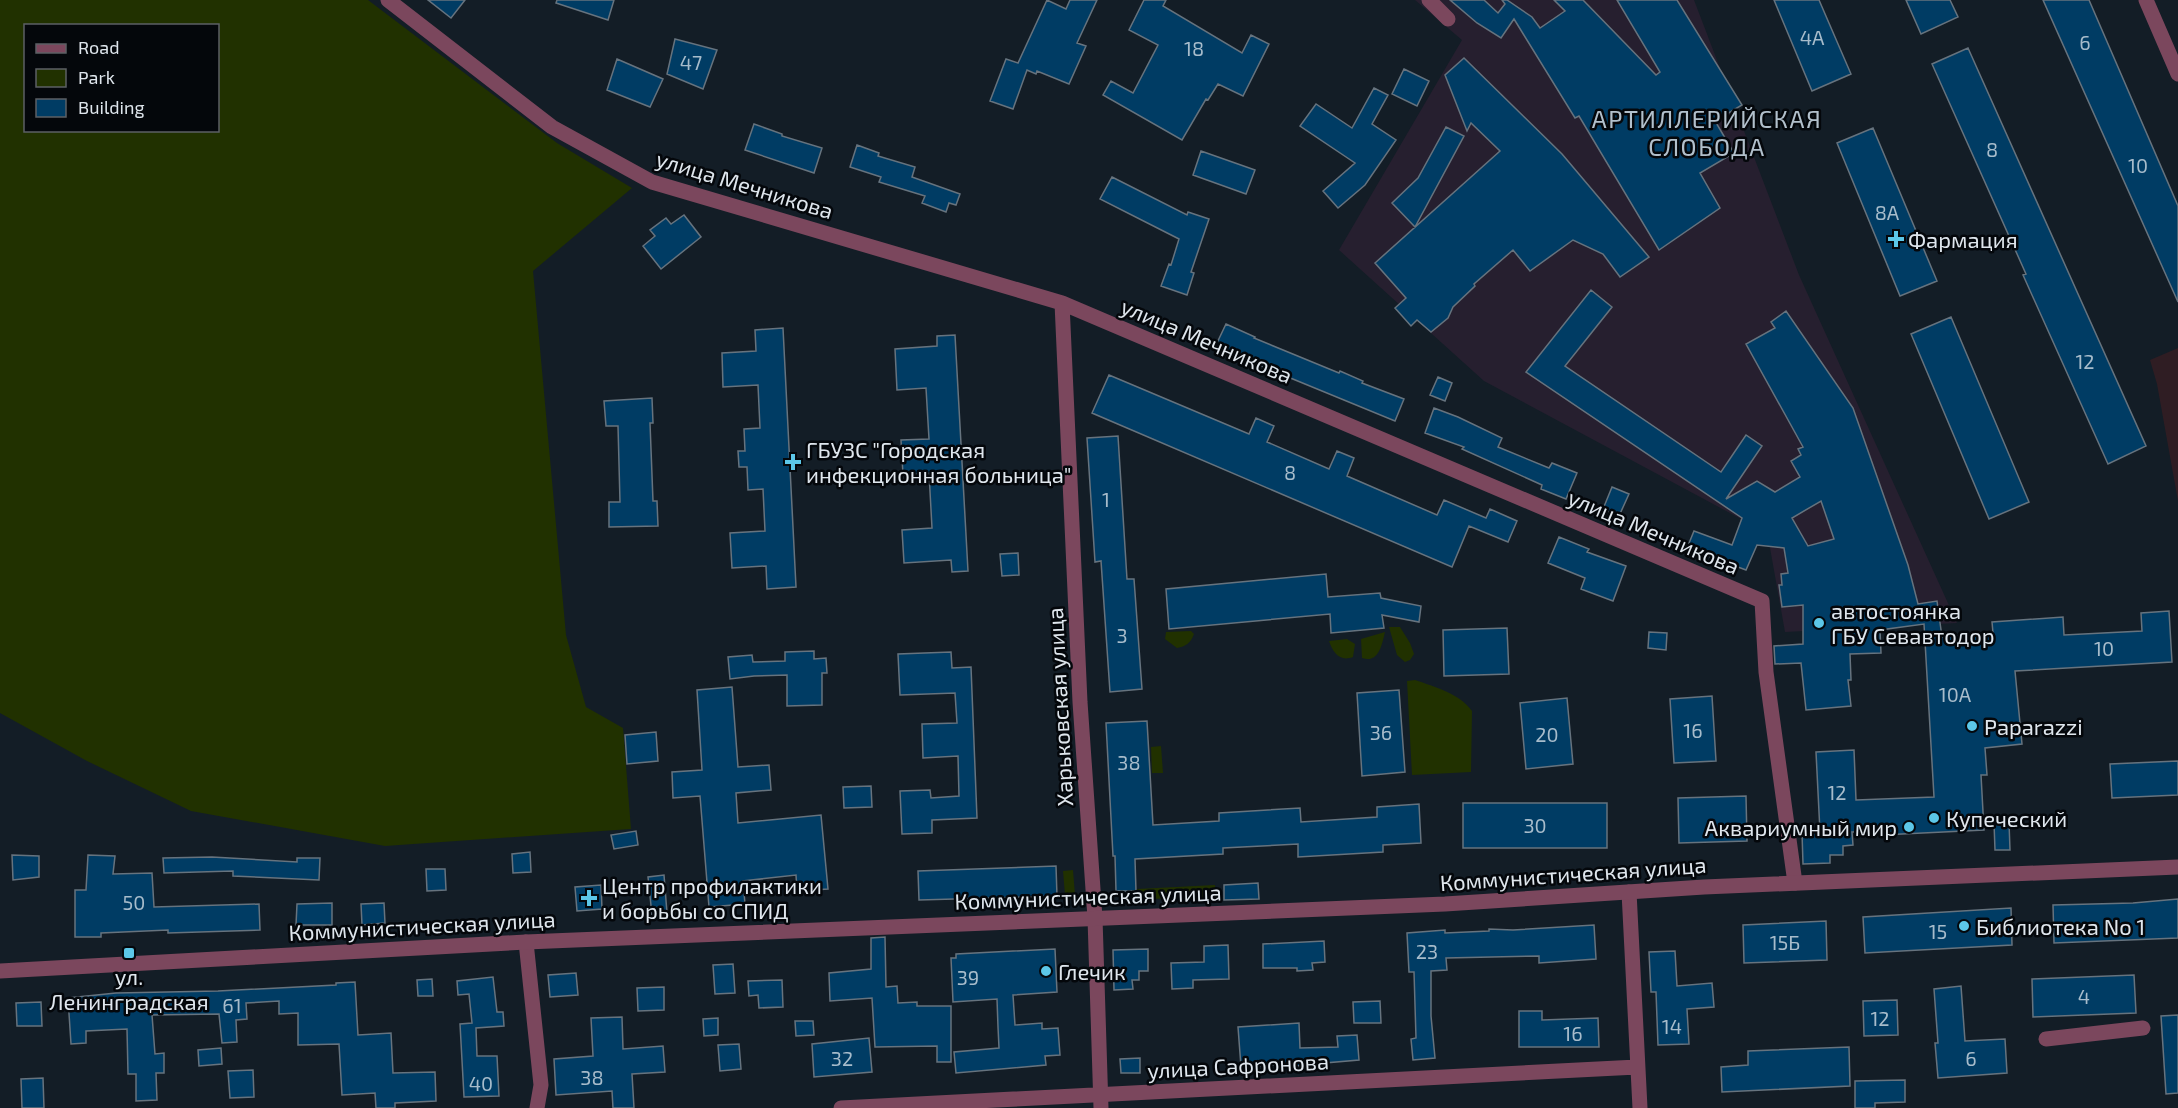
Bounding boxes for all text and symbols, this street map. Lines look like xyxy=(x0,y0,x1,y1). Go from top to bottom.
legend xyxy=(24,24,219,132)
house number: 4А xyxy=(1800,25,1825,49)
house number: 6 xyxy=(2079,30,2091,54)
text: Road xyxy=(78,36,119,58)
house number: 18 xyxy=(1184,36,1204,60)
house number: 47 xyxy=(680,50,702,74)
text: Park xyxy=(78,66,115,88)
text: Building xyxy=(78,96,145,118)
district label: АРТИЛЛЕРИЙСКАЯ СЛОБОДА xyxy=(1592,104,1822,161)
house number: 8 xyxy=(1986,137,1998,161)
street label: улица Мечникова xyxy=(653,145,837,224)
house number: 10 xyxy=(2128,153,2148,177)
house number: 8А xyxy=(1875,200,1900,224)
place label: Фармация xyxy=(1908,226,2018,252)
marker: Фармация xyxy=(1889,232,1903,246)
street label: улица Мечникова xyxy=(1117,292,1297,389)
house number: 12 xyxy=(2075,349,2095,373)
place label: ГБУЗС "Городская инфекционная больница" xyxy=(806,436,1072,487)
marker: ГБУЗС "Городская инфекционная больница" xyxy=(784,453,802,471)
house number: 8 xyxy=(1284,460,1296,484)
street label: улица Мечникова xyxy=(1564,483,1744,580)
house number: 1 xyxy=(1102,487,1110,511)
place label: автостоянка ГБУ Севавтодор xyxy=(1831,597,1995,648)
street label: Харьковская улица xyxy=(1041,607,1078,807)
marker: автостоянка ГБУ Севавтодор xyxy=(1812,616,1826,630)
house number: 3 xyxy=(1116,623,1128,647)
house number: 10 xyxy=(2094,636,2114,660)
house number: 10А xyxy=(1939,682,1972,706)
place label: Paparazzi xyxy=(1984,713,2083,739)
house number: 16 xyxy=(1683,718,1703,742)
marker: Paparazzi xyxy=(1965,719,1979,733)
house number: 36 xyxy=(1370,720,1392,744)
house number: 20 xyxy=(1535,722,1559,746)
house number: 38 xyxy=(1117,750,1141,774)
house number: 12 xyxy=(1827,780,1847,804)
place label: Купеческий xyxy=(1946,805,2067,832)
marker: Купеческий xyxy=(1927,811,1941,825)
house number: 30 xyxy=(1523,813,1547,837)
place label: Аквариумный мир xyxy=(1705,814,1897,841)
marker: Аквариумный мир xyxy=(1902,820,1916,834)
street label: Коммунистическая улица xyxy=(1439,851,1707,896)
place label: Центр профилактики и борьбы со СПИД xyxy=(602,872,822,923)
street label: Коммунистическая улица xyxy=(954,878,1222,915)
marker: Центр профилактики и борьбы со СПИД xyxy=(580,889,598,907)
house number: 50 xyxy=(123,890,145,914)
street label: Коммунистическая улица xyxy=(288,905,556,946)
place label: Библиотека No 1 xyxy=(1976,913,2145,939)
house number: 15 xyxy=(1929,919,1947,943)
marker: Библиотека No 1 xyxy=(1957,919,1971,933)
house number: 15Б xyxy=(1770,930,1800,954)
house number: 23 xyxy=(1416,939,1438,963)
marker: ул. Ленинградская xyxy=(122,946,136,960)
place label: Глечик xyxy=(1058,958,1126,984)
place label: ул. Ленинградская xyxy=(49,963,209,1014)
marker: Глечик xyxy=(1039,964,1053,978)
house number: 39 xyxy=(957,965,979,989)
house number: 4 xyxy=(2078,984,2090,1008)
house number: 61 xyxy=(222,993,242,1017)
house number: 12 xyxy=(1870,1006,1890,1030)
house number: 14 xyxy=(1662,1014,1682,1038)
house number: 16 xyxy=(1563,1021,1583,1045)
house number: 32 xyxy=(831,1046,853,1070)
house number: 6 xyxy=(1965,1046,1977,1070)
street label: улица Сафронова xyxy=(1146,1047,1330,1084)
house number: 38 xyxy=(580,1065,604,1089)
house number: 40 xyxy=(469,1071,493,1095)

